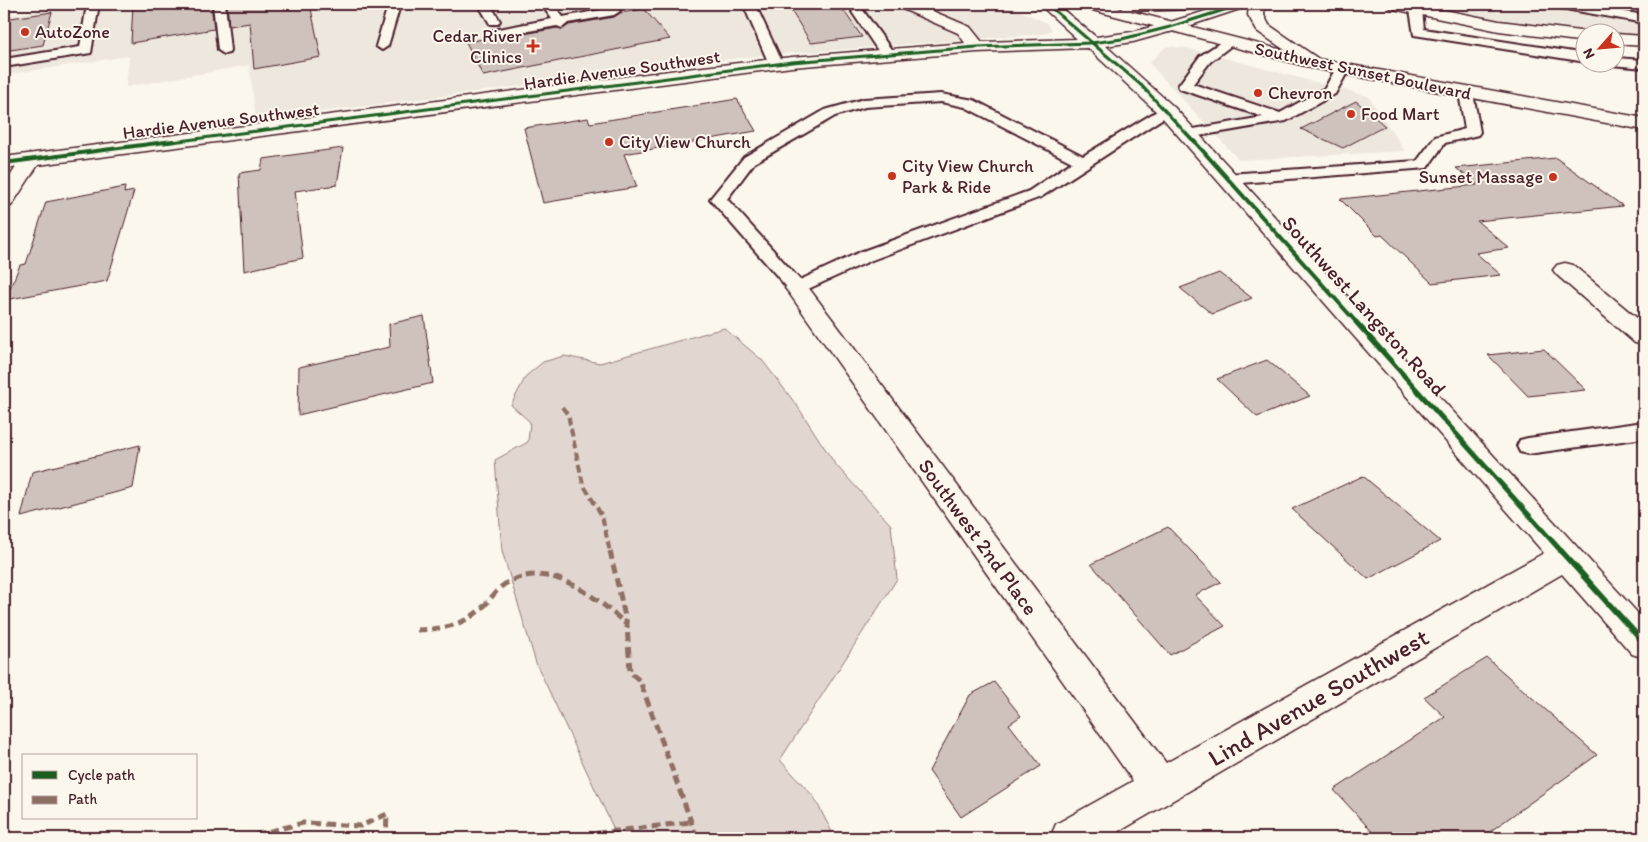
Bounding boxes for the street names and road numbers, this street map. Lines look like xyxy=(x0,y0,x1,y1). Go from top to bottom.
street label: Southwest Sunset Boulevard xyxy=(1253,37,1474,105)
street label: Hardie Avenue Southwest xyxy=(522,45,722,95)
street label: Hardie Avenue Southwest xyxy=(121,98,321,144)
street label: Southwest Langston Road xyxy=(1277,211,1452,401)
street label: Southwest 2nd Place xyxy=(913,454,1043,620)
street label: Lind Avenue Southwest xyxy=(1202,622,1434,772)

